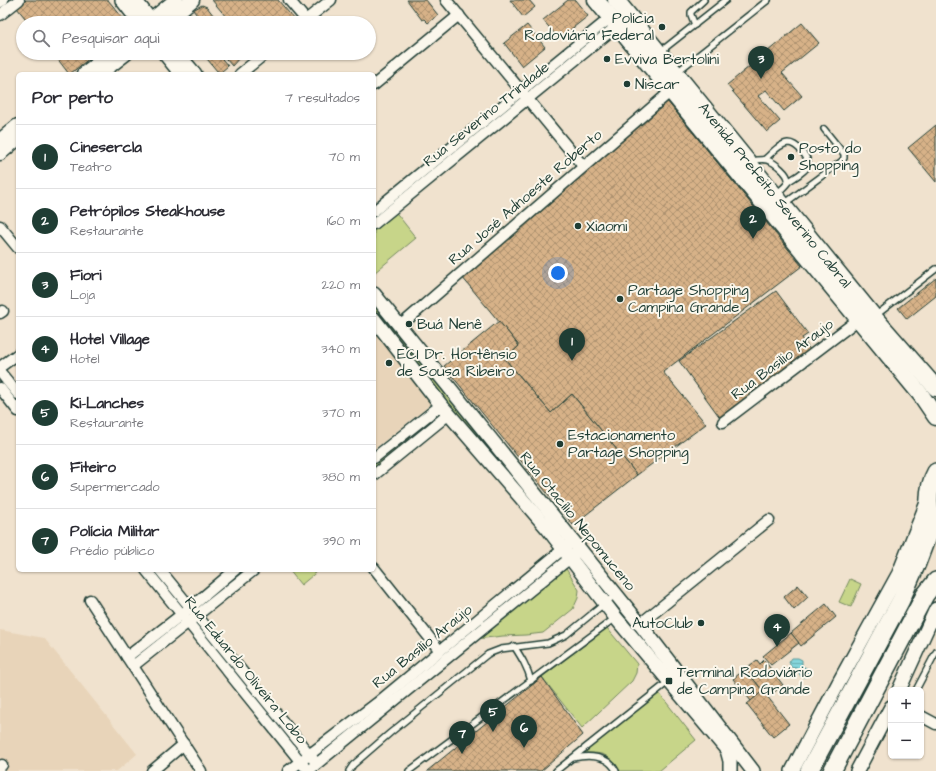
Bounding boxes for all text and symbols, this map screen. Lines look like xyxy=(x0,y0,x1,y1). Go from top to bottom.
place label: Polícia Rodoviária Federal xyxy=(524,8,654,46)
search box xyxy=(16,16,376,60)
marker: Polícia Rodoviária Federal xyxy=(657,22,667,32)
icon: search xyxy=(30,27,52,49)
text: Pesquisar aqui xyxy=(62,28,159,49)
pin: 3 xyxy=(748,46,774,79)
place label: Evviva Bertolini xyxy=(615,49,720,70)
marker: Evviva Bertolini xyxy=(602,54,612,64)
street label: Rua Severino Trindade xyxy=(419,57,554,172)
place label: Niscar xyxy=(635,74,680,95)
marker: Niscar xyxy=(622,79,632,89)
text: Por perto xyxy=(32,86,113,110)
text: 7 resultados xyxy=(285,89,360,107)
street label: Avenida Prefeito Severino Cabral xyxy=(693,98,856,293)
street label: Rua José Adnoeste Roberto xyxy=(444,124,607,270)
text: Cinesercla xyxy=(70,137,142,158)
place label: Posto do Shopping xyxy=(799,138,862,177)
text: 1 xyxy=(44,148,46,166)
text: 70 m xyxy=(328,148,360,166)
marker: Posto do Shopping xyxy=(786,152,796,162)
text: Teatro xyxy=(70,158,112,176)
text: Petrópilos Steakhouse xyxy=(70,201,225,222)
pin: 2 xyxy=(740,206,766,239)
text: 2 xyxy=(41,212,49,230)
text: 160 m xyxy=(327,212,360,230)
place label: Xiaomi xyxy=(586,216,628,237)
marker: Xiaomi xyxy=(573,221,583,231)
text: Restaurante xyxy=(70,222,144,240)
your location xyxy=(548,263,568,283)
text: Fiori xyxy=(70,265,102,286)
text: 3 xyxy=(42,276,48,294)
text: 220 m xyxy=(322,276,360,294)
place label: Partage Shopping Campina Grande xyxy=(628,280,749,318)
text: Loja xyxy=(70,286,95,304)
marker: Partage Shopping Campina Grande xyxy=(615,294,625,304)
place label: Buá Nenê xyxy=(417,314,482,335)
street label: Rua Basilio Araujo xyxy=(727,314,838,405)
marker: Buá Nenê xyxy=(404,319,414,329)
pin: 1 xyxy=(559,328,585,361)
text: Hotel Village xyxy=(70,329,150,350)
text: 4 xyxy=(41,340,49,358)
text: 340 m xyxy=(321,340,360,358)
place label: ECI Dr. Hortênsio de Sousa Ribeiro xyxy=(397,344,517,382)
text: Hotel xyxy=(70,350,100,368)
marker: ECI Dr. Hortênsio de Sousa Ribeiro xyxy=(384,358,394,368)
text: Ki-Lanches xyxy=(70,393,144,414)
text: 5 xyxy=(40,404,50,422)
text: 370 m xyxy=(322,404,360,422)
text: Restaurante xyxy=(70,414,144,432)
place label: Estacionamento Partage Shopping xyxy=(568,425,689,464)
marker: Estacionamento Partage Shopping xyxy=(555,439,565,449)
street label: Rua Otacílio Nepomuceno xyxy=(515,447,641,596)
text: Fiteiro xyxy=(70,457,116,478)
text: 6 xyxy=(41,468,49,486)
text: 380 m xyxy=(321,468,360,486)
text: Supermercado xyxy=(70,478,160,496)
text: Polícia Militar xyxy=(70,521,159,542)
text: 7 xyxy=(41,532,49,550)
text: 390 m xyxy=(322,532,360,550)
text: Prédio público xyxy=(70,542,154,560)
street label: Rua Eduardo Oliveira Lobo xyxy=(179,592,312,749)
street label: Rua Basílio Araújo xyxy=(368,599,477,693)
place label: AutoClub xyxy=(632,613,694,634)
pin: 4 xyxy=(764,614,790,647)
marker: AutoClub xyxy=(696,618,706,628)
place label: Terminal Rodoviário de Campina Grande xyxy=(677,662,813,700)
marker: Terminal Rodoviário de Campina Grande xyxy=(664,676,674,686)
map controls xyxy=(888,687,924,759)
button: + xyxy=(888,687,924,723)
pin: 5 xyxy=(480,699,506,732)
pin: 6 xyxy=(511,715,537,748)
pin: 7 xyxy=(449,721,475,754)
button: − xyxy=(888,723,924,759)

